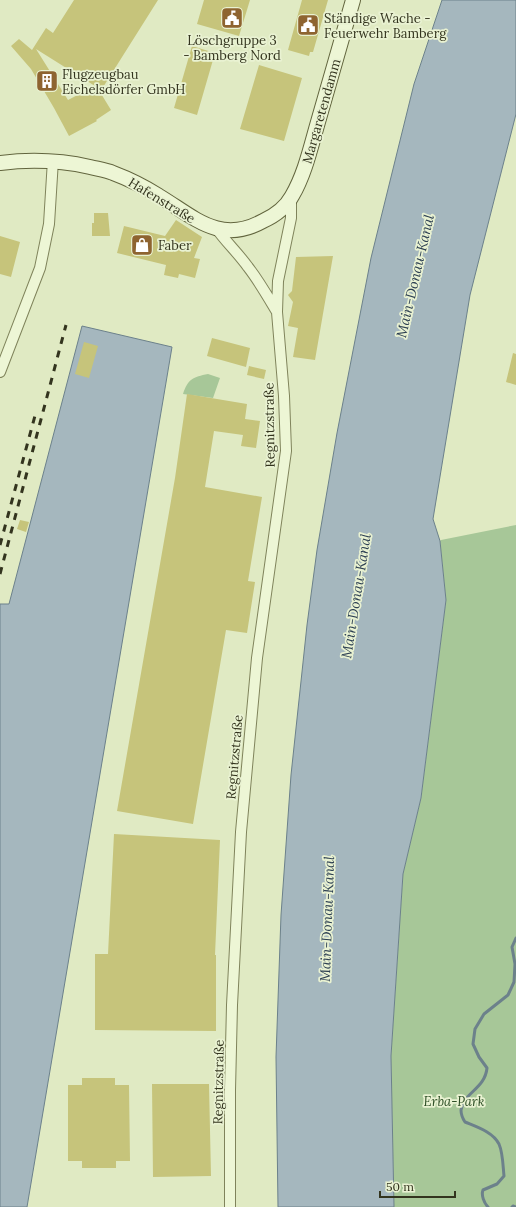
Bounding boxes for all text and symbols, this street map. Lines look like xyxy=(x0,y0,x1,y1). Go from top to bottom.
public building icon: Löschgruppe 3 - Bamberg Nord xyxy=(219,5,245,31)
place label: Ständige Wache - Feuerwehr Bamberg xyxy=(324,10,447,42)
public building icon: Ständige Wache - Feuerwehr Bamberg xyxy=(295,12,321,38)
place label: Löschgruppe 3 - Bamberg Nord xyxy=(183,32,281,64)
street label: Margaretendamm xyxy=(298,56,345,166)
place label: Flugzeugbau Eichelsdörfer GmbH xyxy=(62,66,185,98)
building icon: Flugzeugbau Eichelsdörfer GmbH xyxy=(34,68,60,94)
street label: Hafenstraße xyxy=(125,174,198,227)
water label: Main-Donau-Kanal xyxy=(392,213,438,339)
shop icon: Faber xyxy=(129,232,155,258)
place label: Faber xyxy=(158,237,192,254)
street label: Regnitzstraße xyxy=(260,382,279,468)
water label: Main-Donau-Kanal xyxy=(337,532,375,660)
street label: Regnitzstraße xyxy=(222,714,247,800)
water label: Main-Donau-Kanal xyxy=(316,856,338,982)
street label: Regnitzstraße xyxy=(209,1039,228,1125)
park label: Erba-Park xyxy=(424,1093,485,1110)
scale bar xyxy=(380,1173,455,1199)
text: 50 m xyxy=(386,1179,414,1194)

